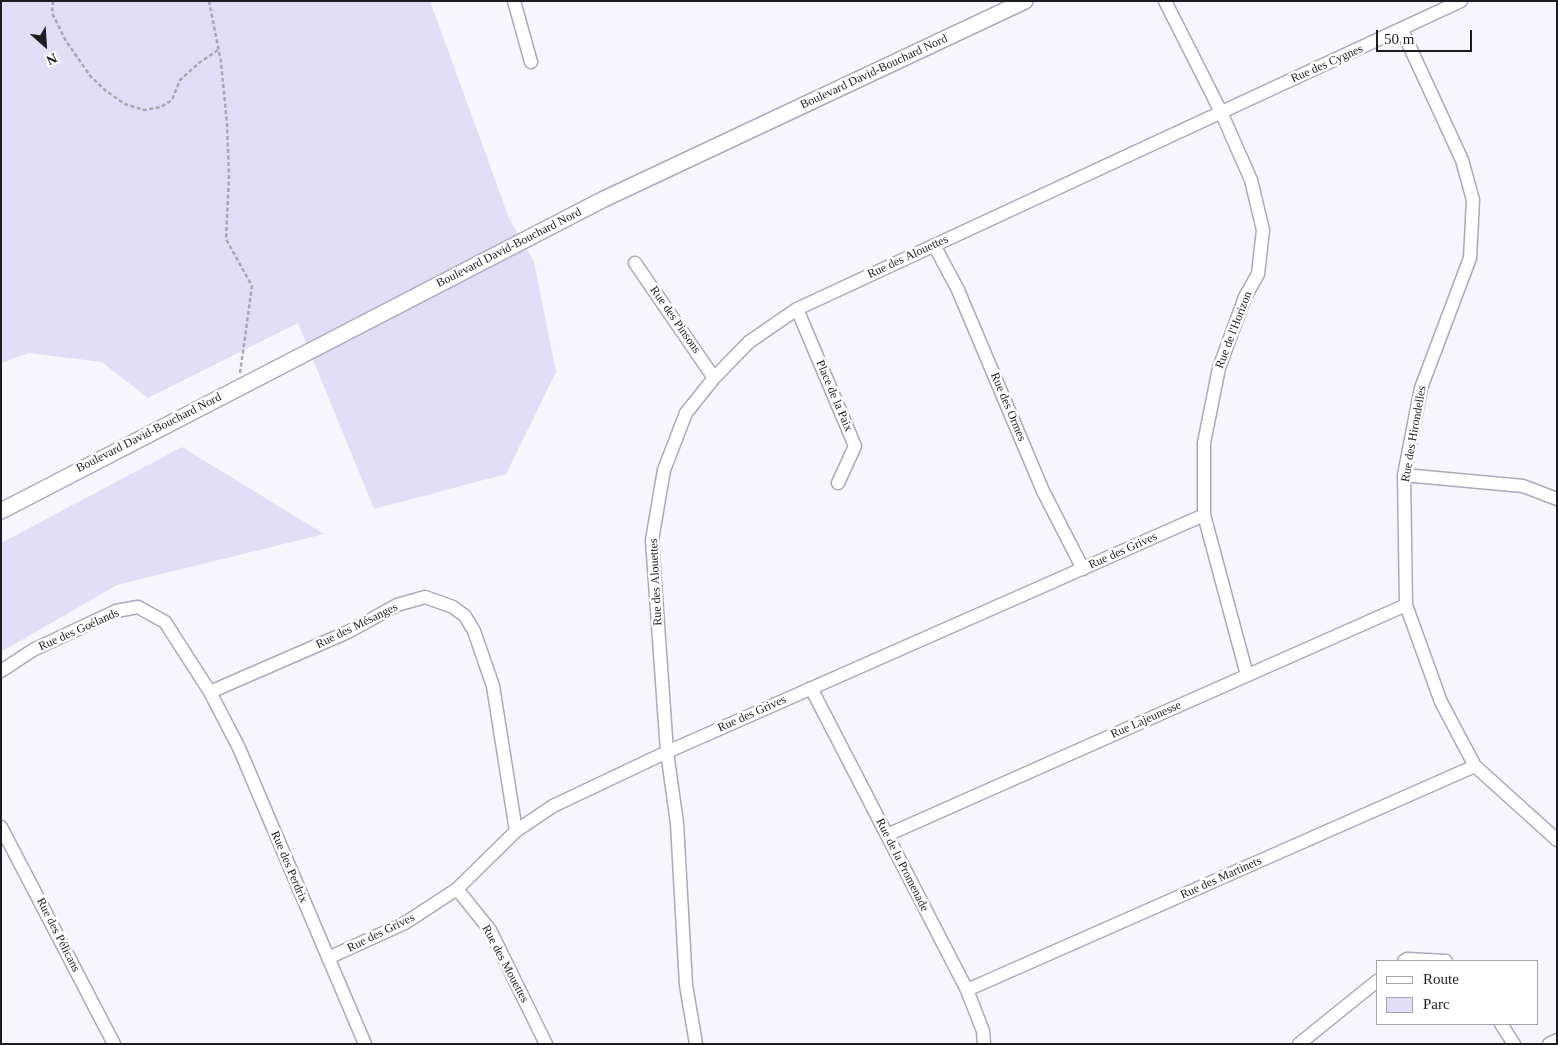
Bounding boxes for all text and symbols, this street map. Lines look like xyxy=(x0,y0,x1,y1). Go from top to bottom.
north arrow xyxy=(20,20,70,70)
scale bar xyxy=(1378,20,1474,52)
text: 50 m xyxy=(1384,31,1414,47)
street label: Boulevard David-Bouchard Nord xyxy=(798,32,950,112)
street label: Rue des Cygnes xyxy=(1289,42,1365,86)
text: N xyxy=(44,50,60,68)
street label: Boulevard David-Bouchard Nord xyxy=(434,205,584,291)
street label: Rue des Alouettes xyxy=(865,232,951,282)
street label: Rue des Pinsons xyxy=(647,284,703,356)
street label: Rue de l'Horizon xyxy=(1213,289,1255,371)
street label: Place de la Paix xyxy=(812,358,856,434)
street label: Rue des Ormes xyxy=(987,370,1029,444)
street label: Rue des Hirondelles xyxy=(1398,385,1430,483)
street label: Boulevard David-Bouchard Nord xyxy=(74,390,224,476)
street label: Rue des Grives xyxy=(1087,530,1159,572)
street label: Rue des Alouettes xyxy=(647,538,665,626)
street label: Rue des Mésanges xyxy=(314,600,400,652)
street label: Rue des Goélands xyxy=(36,606,122,654)
street label: Rue des Grives xyxy=(716,693,788,735)
street label: Rue Lajeunesse xyxy=(1109,698,1183,742)
street label: Rue de la Promenade xyxy=(872,816,932,914)
street label: Rue des Perdrix xyxy=(267,829,311,905)
street label: Rue des Martinets xyxy=(1178,854,1264,902)
street label: Rue des Pélicans xyxy=(33,896,83,974)
street label: Rue des Grives xyxy=(345,910,417,956)
street label: Rue des Mouettes xyxy=(478,923,532,1005)
legend xyxy=(1376,960,1538,1025)
text: Route xyxy=(1423,971,1459,987)
text: Parc xyxy=(1423,996,1450,1012)

